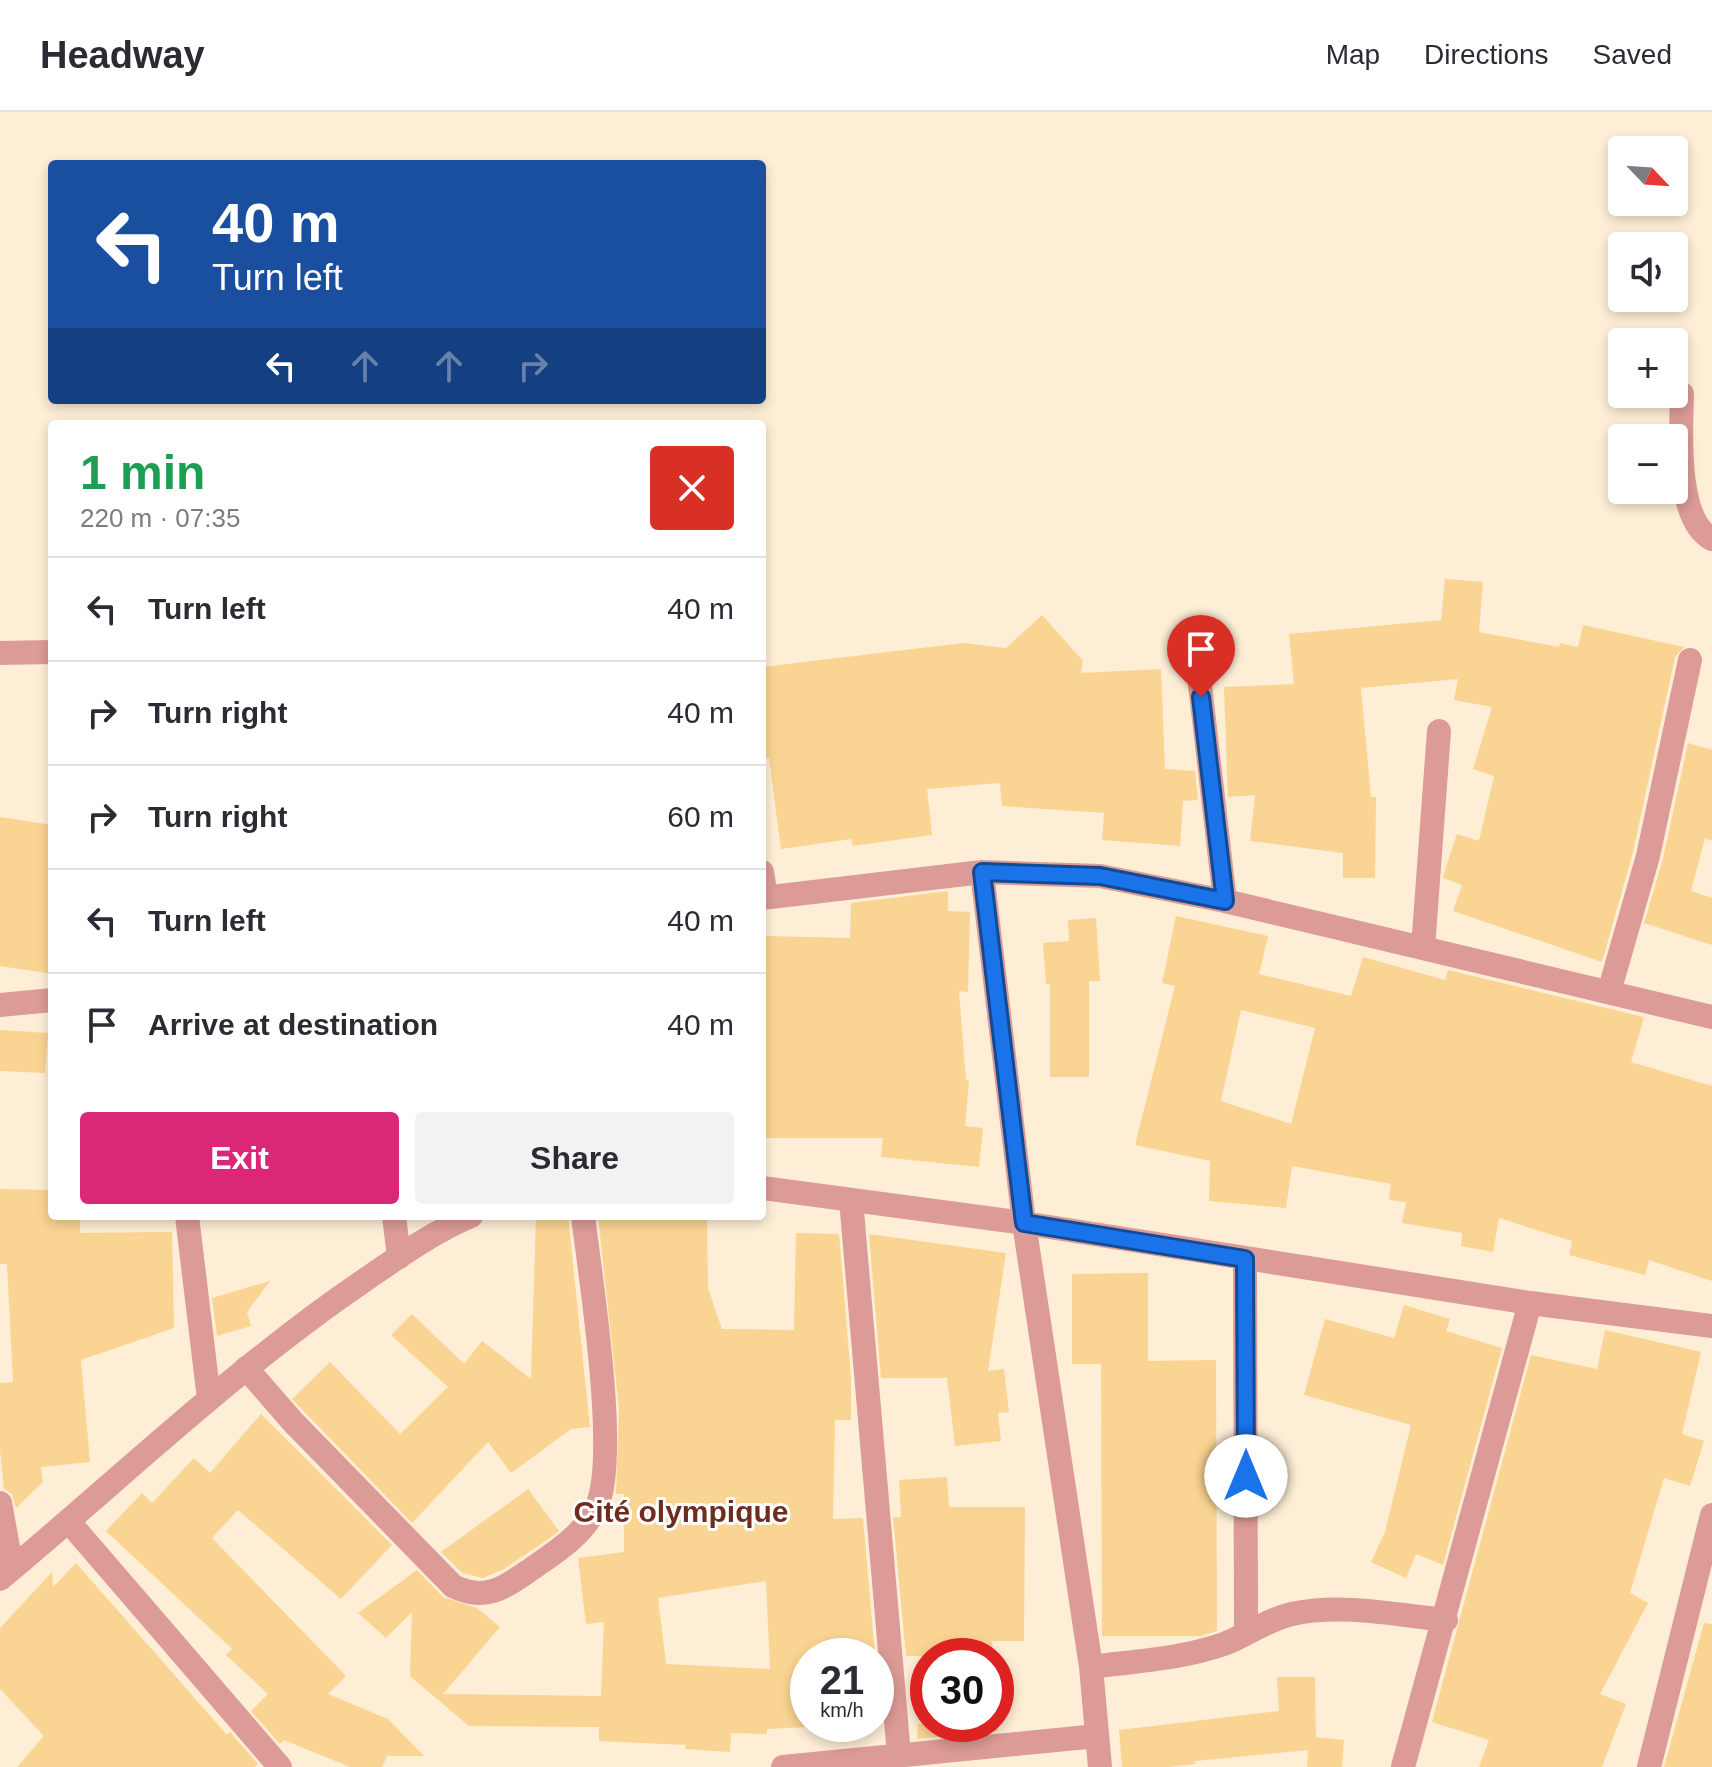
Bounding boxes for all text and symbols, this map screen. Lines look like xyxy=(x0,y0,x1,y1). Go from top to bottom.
text: Headway xyxy=(40,34,205,76)
text: Map xyxy=(1326,39,1380,70)
text: Directions xyxy=(1424,39,1549,70)
text: Saved xyxy=(1593,39,1672,70)
north arrow xyxy=(1608,136,1688,216)
map controls xyxy=(1608,136,1688,504)
text: 40 m xyxy=(212,191,340,254)
icon: left xyxy=(80,192,184,296)
button: sound xyxy=(1608,232,1688,312)
text: Turn left xyxy=(212,257,343,298)
button: + xyxy=(1608,328,1688,408)
icon: left xyxy=(259,344,303,388)
icon: ahead xyxy=(343,344,387,388)
icon: ahead xyxy=(427,344,471,388)
icon: right xyxy=(511,344,555,388)
button: − xyxy=(1608,424,1688,504)
text: 1 min xyxy=(80,446,205,499)
button: close xyxy=(650,446,734,530)
text: 220 m · 07:35 xyxy=(80,503,240,533)
icon: left xyxy=(80,587,124,631)
text: Turn left xyxy=(148,592,266,625)
text: 40 m xyxy=(667,592,734,625)
pin xyxy=(1167,615,1235,697)
icon: arrive xyxy=(1179,627,1223,671)
icon: right xyxy=(80,691,124,735)
text: Turn right xyxy=(148,696,287,729)
text: 40 m xyxy=(667,696,734,729)
icon: right xyxy=(80,795,124,839)
text: Turn right xyxy=(148,800,287,833)
text: 60 m xyxy=(667,800,734,833)
icon: left xyxy=(80,899,124,943)
text: Turn left xyxy=(148,904,266,937)
text: 40 m xyxy=(667,904,734,937)
icon: arrive xyxy=(80,1003,124,1047)
text: Arrive at destination xyxy=(148,1008,438,1041)
text: 40 m xyxy=(667,1008,734,1041)
button: Exit xyxy=(80,1112,399,1204)
button: Share xyxy=(415,1112,734,1204)
position arrow xyxy=(1204,1434,1288,1518)
district label: Cité olympique xyxy=(573,1495,789,1528)
speed limit sign: 30 xyxy=(910,1638,1014,1742)
text: 21 xyxy=(820,1658,864,1702)
text: km/h xyxy=(820,1699,864,1721)

